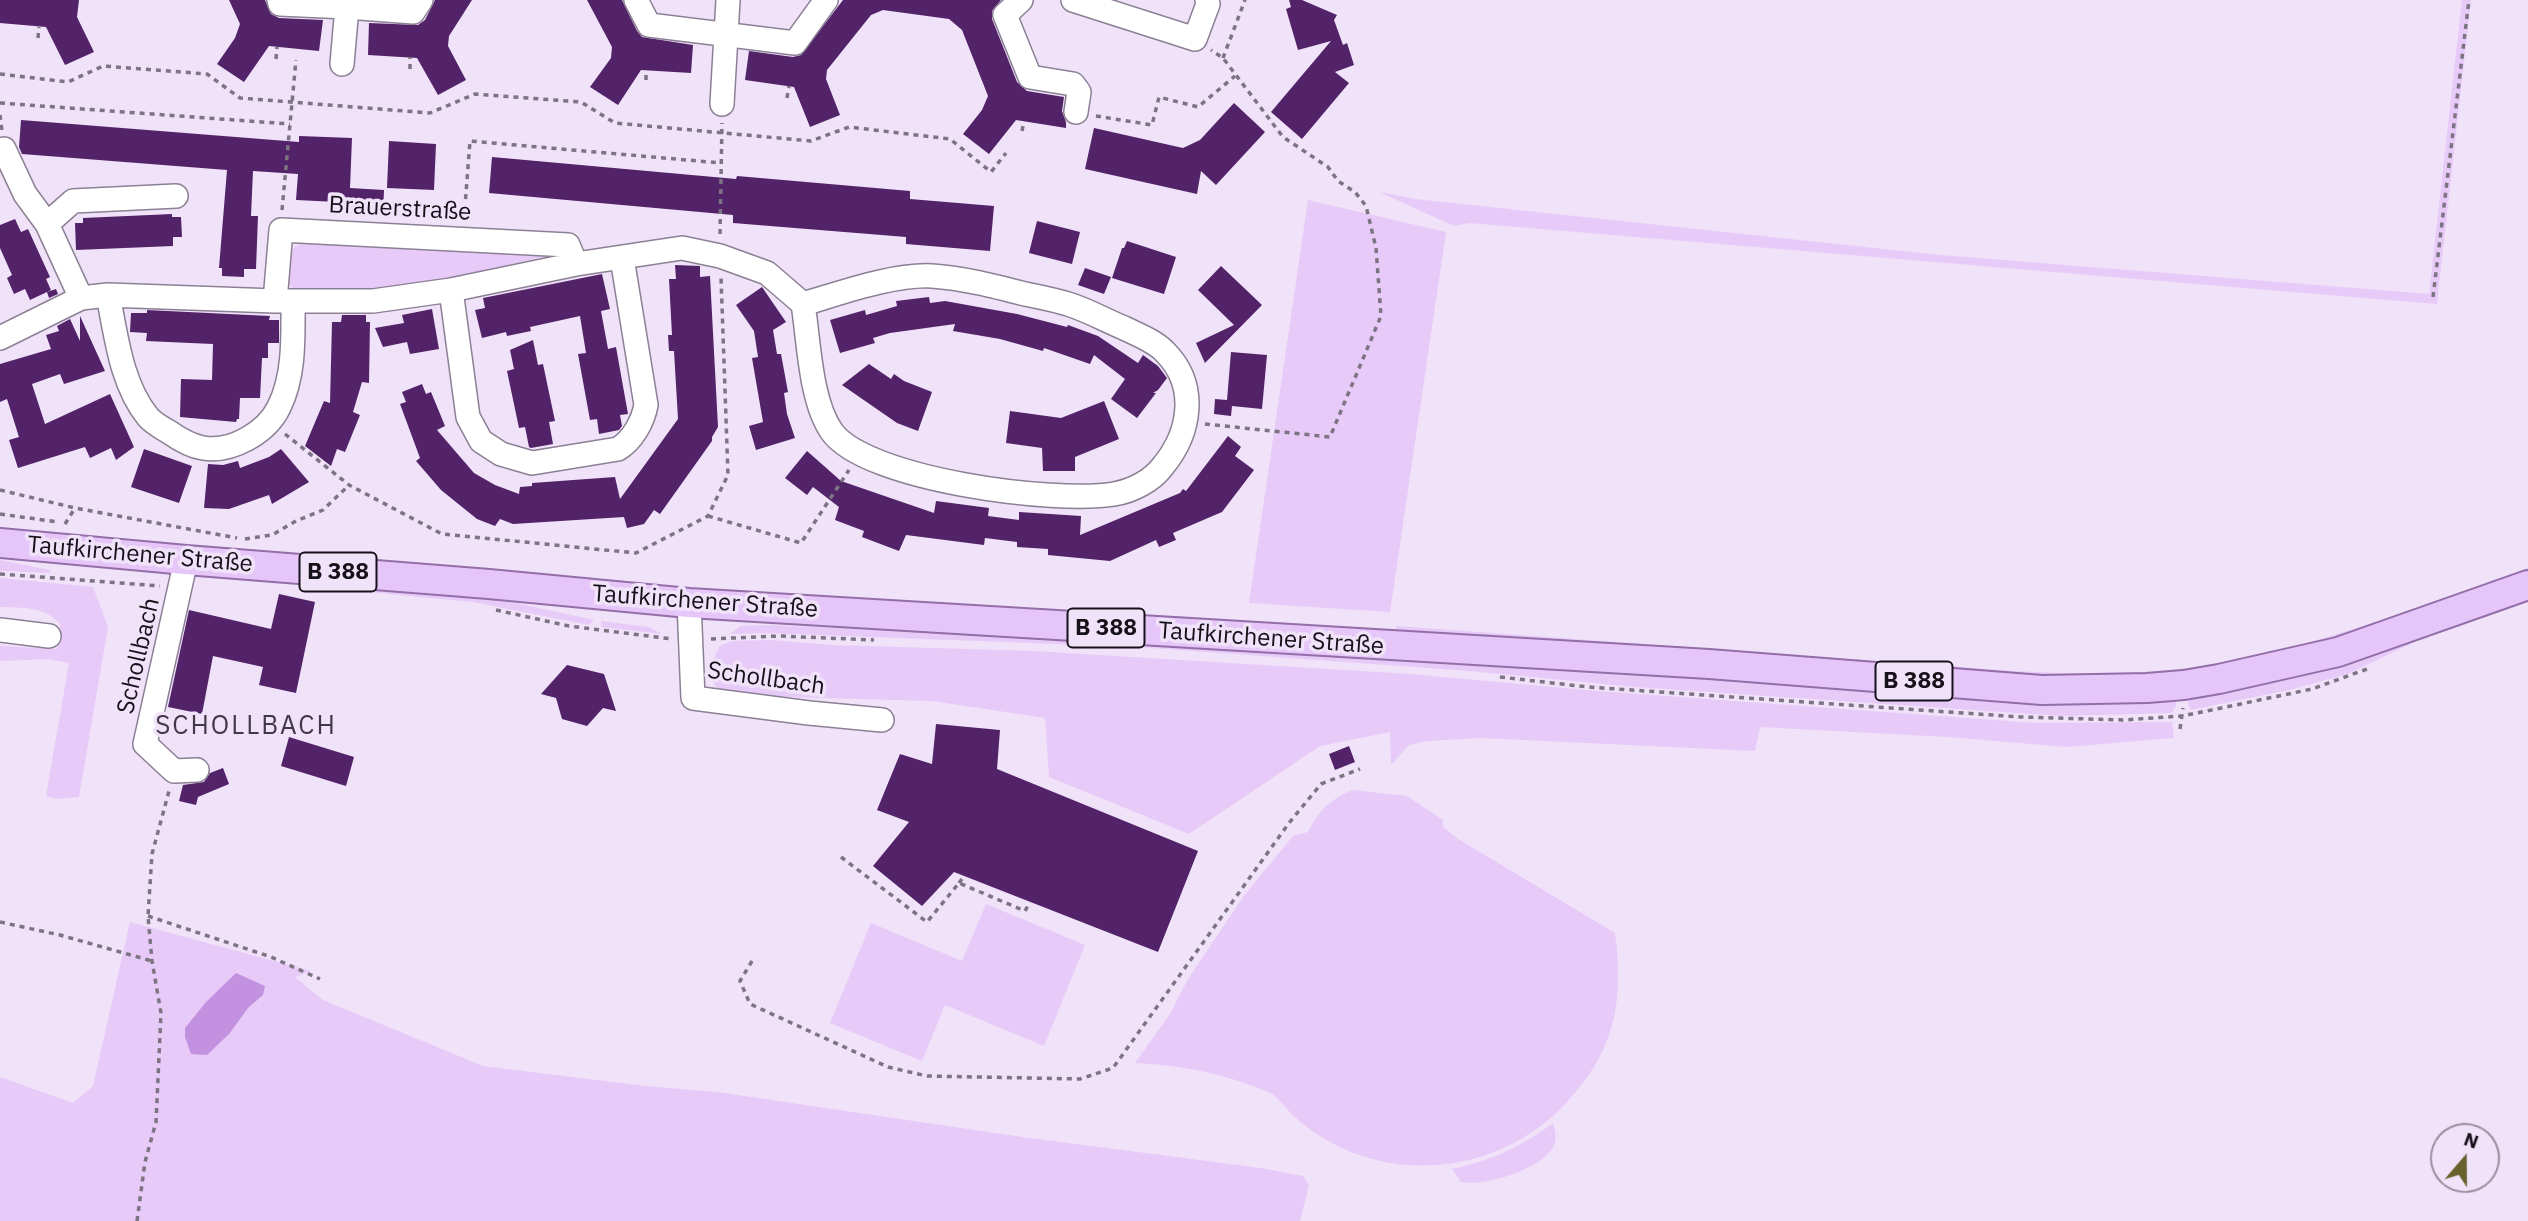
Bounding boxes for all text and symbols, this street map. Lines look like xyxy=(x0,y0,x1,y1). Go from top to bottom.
street label: Brauerstraße xyxy=(328,191,472,227)
street label: Taufkirchener Straße xyxy=(26,531,254,579)
road number: B 388 xyxy=(300,552,376,592)
street label: Taufkirchener Straße xyxy=(591,580,819,624)
street label: Schollbach xyxy=(112,595,166,717)
road number: B 388 xyxy=(1068,608,1144,648)
street label: Taufkirchener Straße xyxy=(1157,617,1385,661)
street label: Schollbach xyxy=(705,656,827,702)
road number: B 388 xyxy=(1876,662,1952,701)
district label: SCHOLLBACH xyxy=(156,710,336,742)
north arrow xyxy=(2430,1123,2500,1193)
text: N xyxy=(2461,1127,2482,1154)

